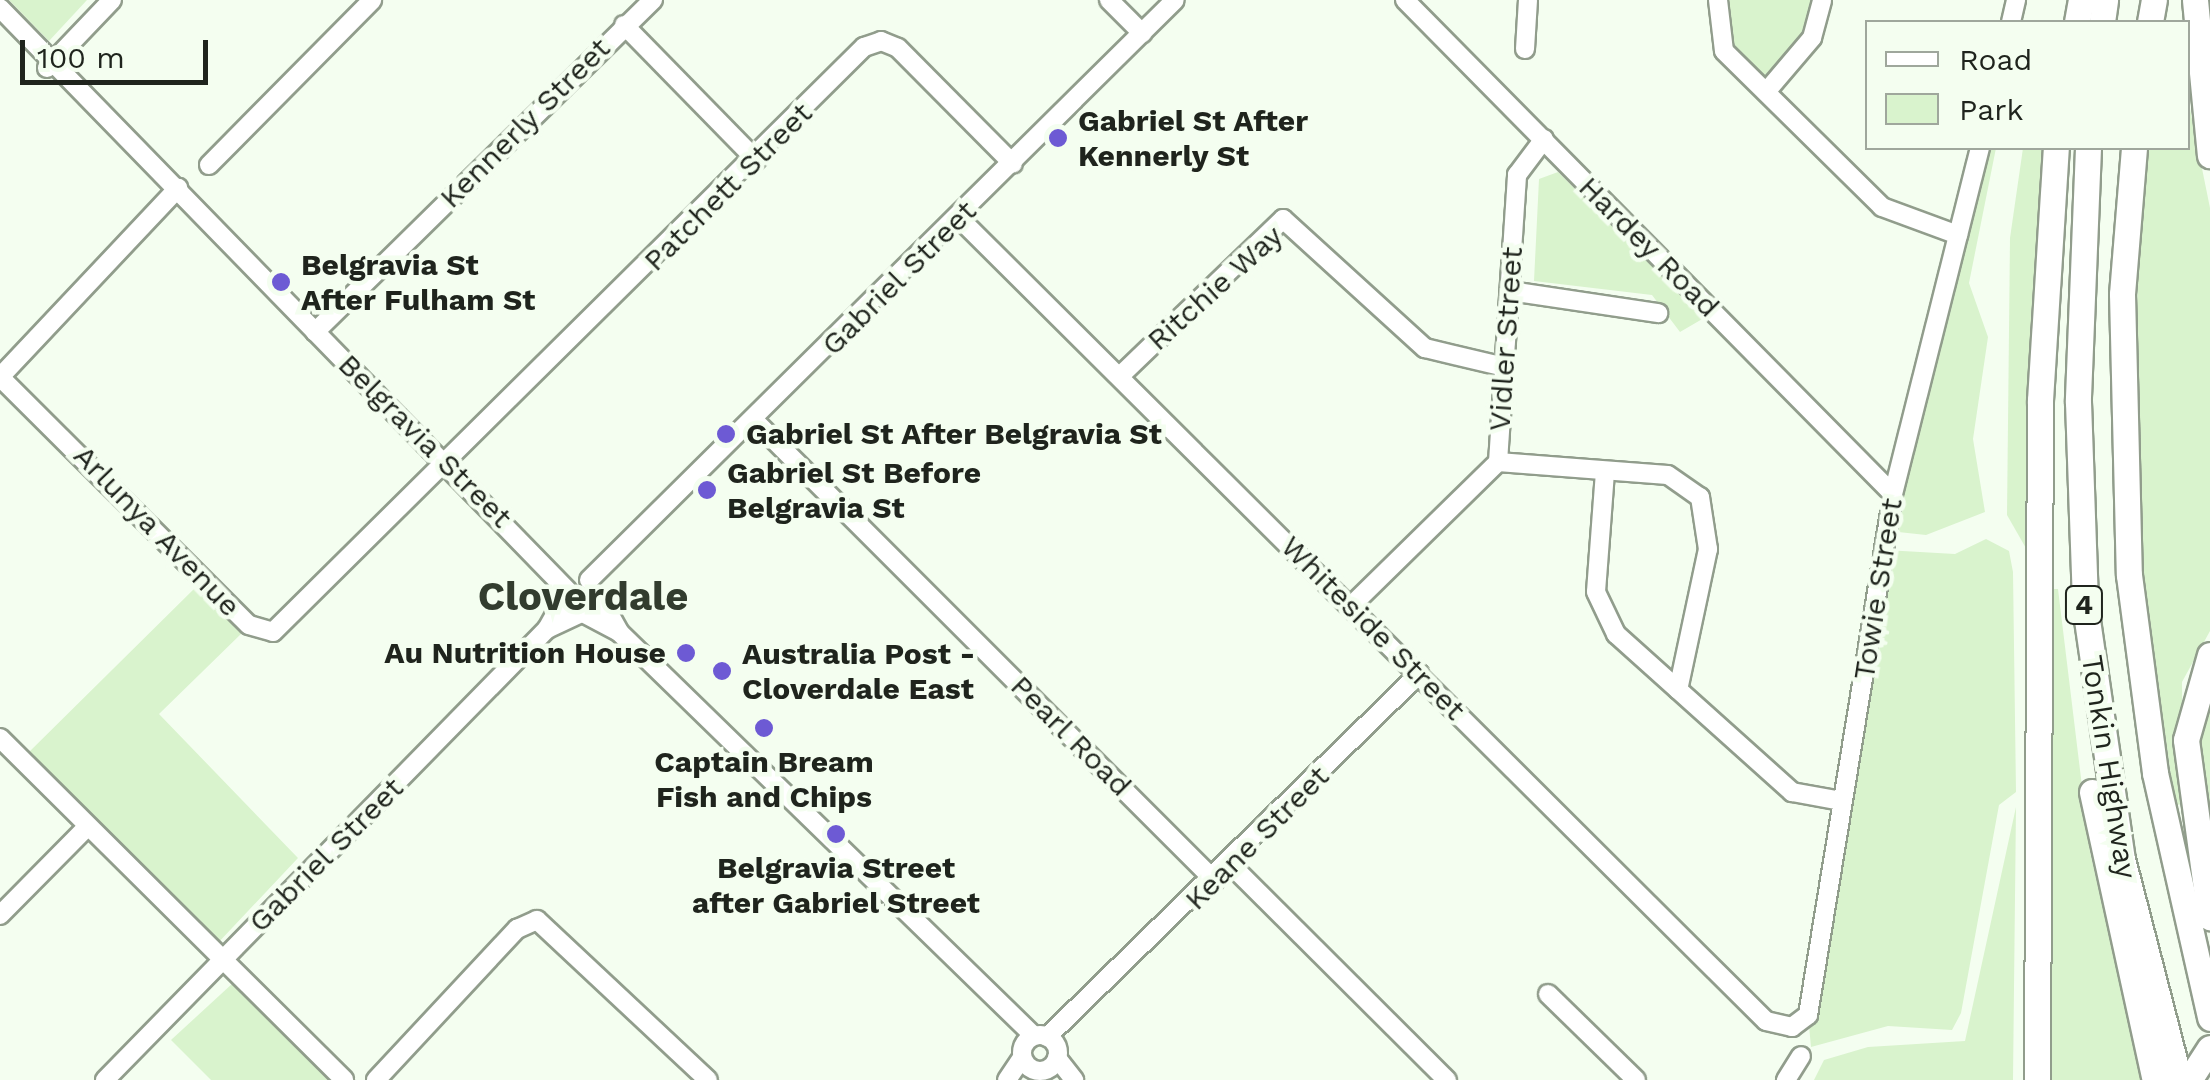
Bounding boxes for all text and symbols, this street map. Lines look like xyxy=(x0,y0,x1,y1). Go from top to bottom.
scale bar xyxy=(25,20,212,82)
legend xyxy=(1865,20,2190,150)
street label: Kennerly Street xyxy=(432,30,618,216)
text: 100 m xyxy=(37,40,125,75)
text: Road xyxy=(1959,42,2032,77)
text: Park xyxy=(1959,92,2024,127)
street label: Patchett Street xyxy=(636,95,820,279)
place label: Gabriel St After Kennerly St xyxy=(1078,103,1309,174)
marker: Gabriel St After Kennerly St xyxy=(1047,127,1069,149)
street label: Hardey Road xyxy=(1571,169,1727,325)
street label: Gabriel Street xyxy=(814,193,984,363)
street label: Ritchie Way xyxy=(1140,218,1290,358)
street label: Vidler Street xyxy=(1482,245,1530,433)
place label: Belgravia St After Fulham St xyxy=(301,247,536,318)
marker: Belgravia St After Fulham St xyxy=(270,271,292,293)
street label: Belgravia Street xyxy=(330,346,520,536)
place label: Gabriel St After Belgravia St xyxy=(746,416,1164,452)
marker: Gabriel St After Belgravia St xyxy=(715,423,737,445)
street label: Arlunya Avenue xyxy=(65,437,249,625)
place label: Gabriel St Before Belgravia St xyxy=(727,455,981,526)
marker: Gabriel St Before Belgravia St xyxy=(696,479,718,501)
street label: Towie Street xyxy=(1846,496,1910,682)
street label: Whiteside Street xyxy=(1273,528,1473,728)
district label: Cloverdale xyxy=(478,573,688,621)
road number: 4 xyxy=(2064,582,2104,628)
place label: Au Nutrition House xyxy=(384,635,666,671)
place label: Australia Post - Cloverdale East xyxy=(742,636,976,706)
marker: Au Nutrition House xyxy=(675,642,697,664)
street label: Tonkin Highway xyxy=(2074,653,2144,881)
marker: Australia Post - Cloverdale East xyxy=(711,660,733,682)
street label: Pearl Road xyxy=(1003,668,1139,804)
marker: Captain Bream Fish and Chips xyxy=(753,717,775,739)
place label: Captain Bream Fish and Chips xyxy=(654,744,874,814)
street label: Keane Street xyxy=(1177,758,1337,918)
street label: Gabriel Street xyxy=(241,770,411,940)
marker: Belgravia Street after Gabriel Street xyxy=(825,823,847,845)
place label: Belgravia Street after Gabriel Street xyxy=(692,850,980,920)

